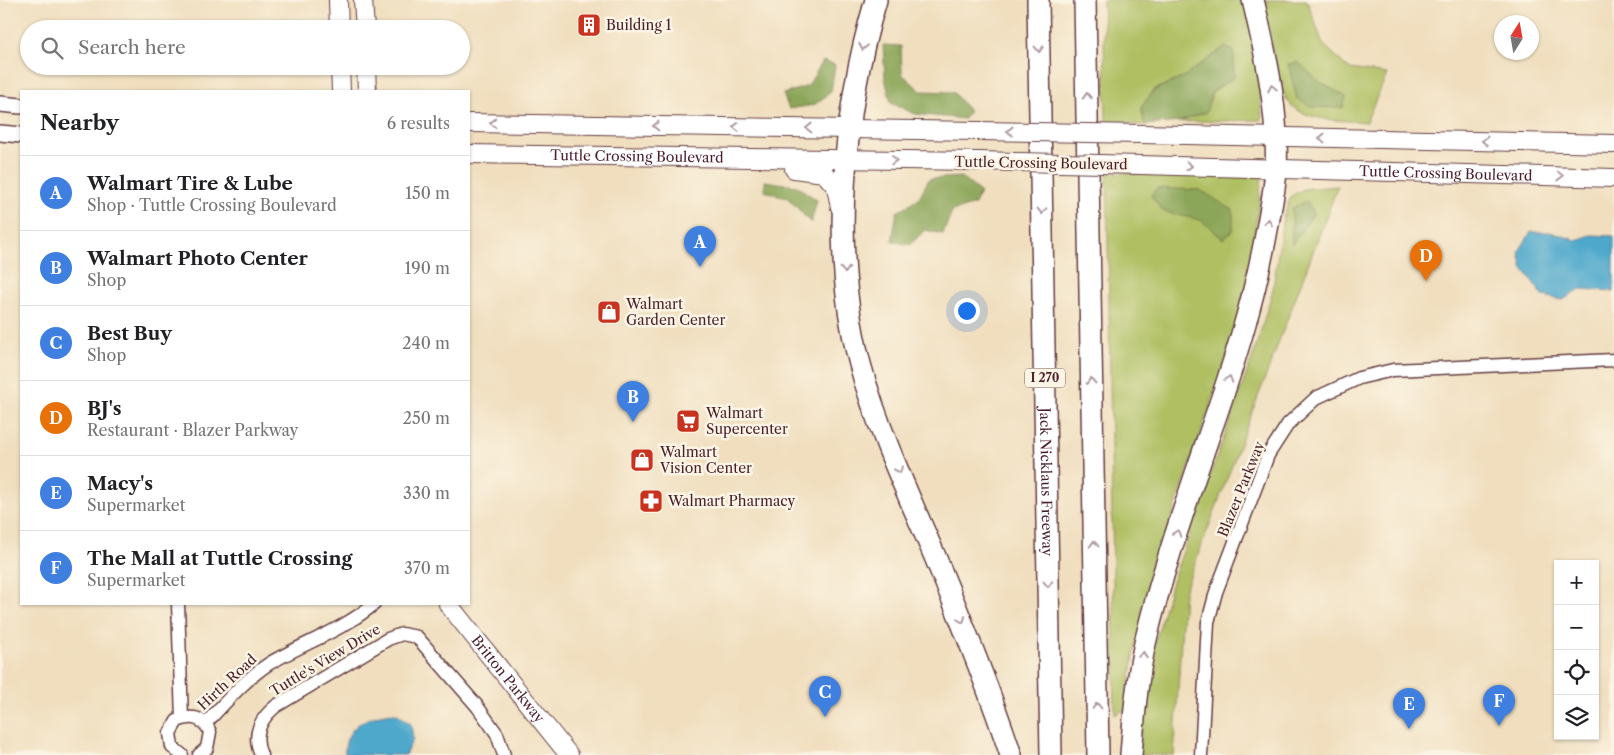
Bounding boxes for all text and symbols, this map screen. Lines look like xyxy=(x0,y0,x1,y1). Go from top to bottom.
building icon: Building 1 xyxy=(576,12,602,38)
north arrow xyxy=(1494,15,1539,60)
place label: Building 1 xyxy=(606,16,671,34)
search box xyxy=(20,20,470,75)
icon: search xyxy=(38,34,66,62)
text: Search here xyxy=(78,36,186,59)
one-way arrow xyxy=(858,43,869,51)
one-way arrow xyxy=(1034,45,1044,53)
one-way arrow xyxy=(1267,84,1277,93)
one-way arrow xyxy=(1081,92,1092,100)
text: Nearby xyxy=(40,110,119,135)
text: 6 results xyxy=(387,113,450,133)
one-way arrow xyxy=(489,118,497,129)
one-way arrow xyxy=(651,121,659,131)
one-way arrow xyxy=(732,122,740,132)
one-way arrow xyxy=(805,123,812,133)
one-way arrow xyxy=(1006,126,1014,137)
one-way arrow xyxy=(1318,133,1326,143)
one-way arrow xyxy=(1480,136,1488,146)
street label: Tuttle Crossing Boulevard xyxy=(550,146,724,167)
street label: Tuttle Crossing Boulevard xyxy=(954,152,1128,174)
one-way arrow xyxy=(891,155,899,165)
one-way arrow xyxy=(1186,161,1193,171)
street label: Tuttle Crossing Boulevard xyxy=(1359,162,1533,185)
one-way arrow xyxy=(1556,171,1564,182)
text: Walmart Tire & Lube xyxy=(87,172,293,195)
text: A xyxy=(50,183,62,203)
text: 150 m xyxy=(405,183,450,203)
text: Shop · Tuttle Crossing Boulevard xyxy=(87,195,337,215)
one-way arrow xyxy=(1037,208,1047,215)
one-way arrow xyxy=(1263,217,1273,226)
pin: A xyxy=(684,226,716,267)
pin: D xyxy=(1410,240,1442,281)
text: Walmart Photo Center xyxy=(87,247,308,270)
text: B xyxy=(50,258,62,278)
text: 190 m xyxy=(405,258,450,278)
one-way arrow xyxy=(840,266,851,274)
text: Shop xyxy=(87,270,126,290)
place label: Walmart Garden Center xyxy=(625,295,725,329)
your location xyxy=(954,298,980,324)
shop icon: Walmart Garden Center xyxy=(596,299,622,325)
text: Best Buy xyxy=(87,322,172,345)
text: C xyxy=(50,333,62,353)
text: 240 m xyxy=(402,333,450,353)
text: Shop xyxy=(87,345,126,365)
road number: I 270 xyxy=(1025,368,1065,388)
one-way arrow xyxy=(1223,375,1233,384)
one-way arrow xyxy=(1086,377,1097,385)
pin: B xyxy=(617,381,649,422)
text: BJ's xyxy=(87,397,122,420)
place label: Walmart Supercenter xyxy=(705,404,788,438)
street label: Jack Nicklaus Freeway xyxy=(1036,405,1057,557)
text: D xyxy=(49,408,63,428)
text: 250 m xyxy=(403,408,450,428)
supermarket icon: Walmart Supercenter xyxy=(675,408,701,434)
text: Restaurant · Blazer Parkway xyxy=(87,420,299,440)
street label: Blazer Parkway xyxy=(1214,438,1268,540)
place label: Walmart Vision Center xyxy=(659,443,752,477)
shop icon: Walmart Vision Center xyxy=(629,447,655,473)
one-way arrow xyxy=(893,465,903,474)
text: Macy's xyxy=(87,472,153,495)
text: E xyxy=(50,483,62,503)
text: 330 m xyxy=(403,483,450,503)
pharmacy icon: Walmart Pharmacy xyxy=(638,488,664,514)
place label: Walmart Pharmacy xyxy=(667,492,795,510)
text: Supermarket xyxy=(87,495,185,515)
one-way arrow xyxy=(1171,529,1181,538)
one-way arrow xyxy=(1089,540,1099,548)
text: The Mall at Tuttle Crossing xyxy=(87,547,353,570)
text: F xyxy=(51,558,61,578)
text: 370 m xyxy=(404,558,450,578)
map controls xyxy=(1554,560,1599,740)
button: + xyxy=(1554,560,1599,605)
text: Supermarket xyxy=(87,570,185,590)
one-way arrow xyxy=(1043,580,1054,588)
button: − xyxy=(1554,605,1599,650)
one-way arrow xyxy=(955,615,966,624)
street label: Tuttle's View Drive xyxy=(266,620,384,700)
street label: Britton Parkway xyxy=(468,632,549,726)
street label: Hirth Road xyxy=(194,650,261,714)
one-way arrow xyxy=(1138,650,1148,659)
button: locate xyxy=(1554,650,1599,695)
pin: C xyxy=(809,676,841,717)
pin: F xyxy=(1483,685,1515,726)
pin: E xyxy=(1393,688,1425,729)
button: layers xyxy=(1554,695,1599,740)
one-way arrow xyxy=(1092,702,1102,710)

